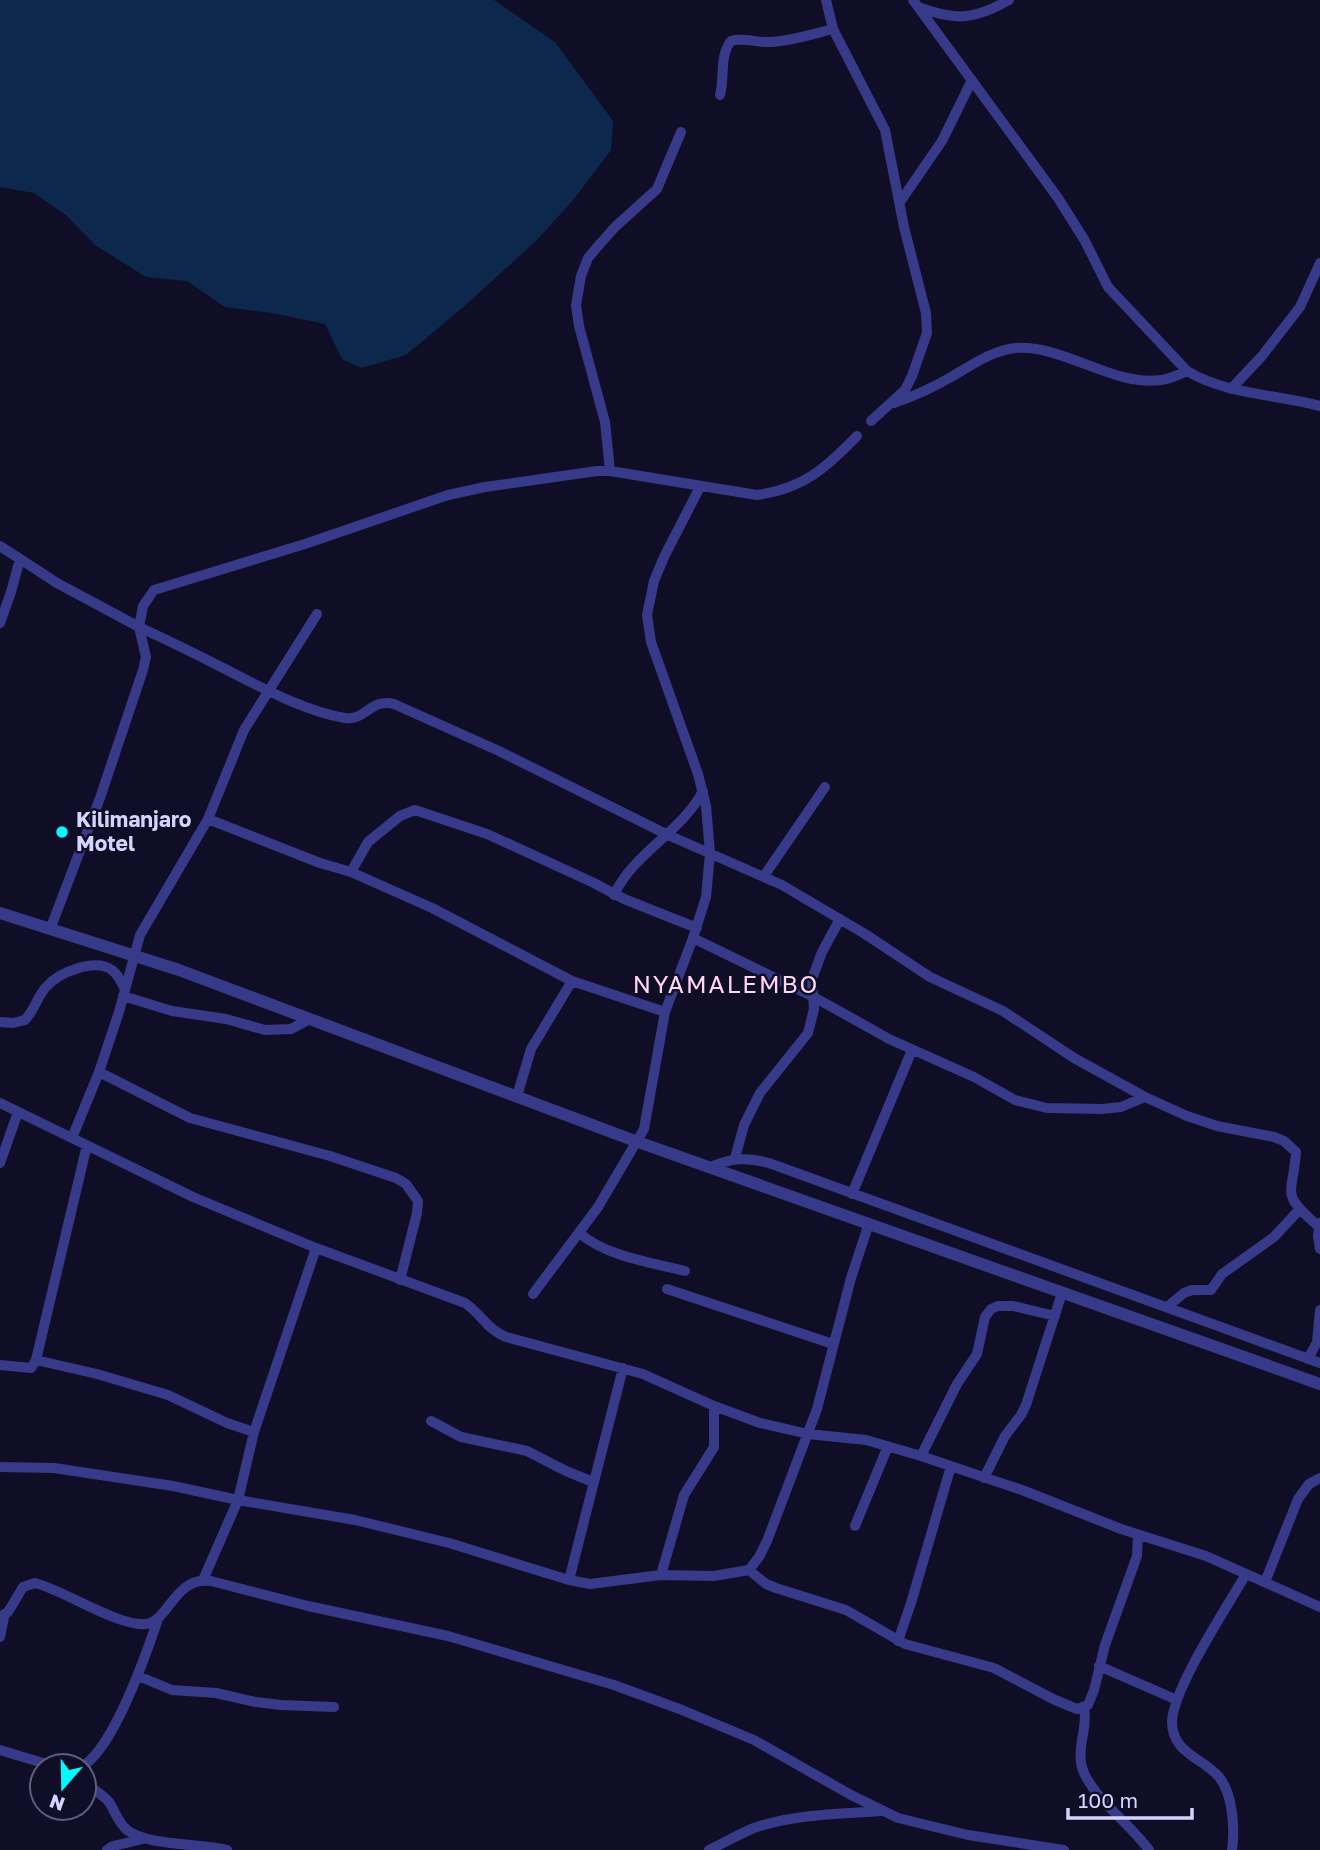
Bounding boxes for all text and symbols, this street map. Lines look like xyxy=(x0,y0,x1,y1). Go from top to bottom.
place label: Kilimanjaro Motel xyxy=(76,806,191,856)
marker: Kilimanjaro Motel xyxy=(54,824,70,840)
district label: NYAMALEMBO xyxy=(633,969,819,998)
north arrow xyxy=(28,1752,98,1822)
scale bar xyxy=(1068,1776,1192,1820)
text: 100 m xyxy=(1078,1787,1138,1813)
text: N xyxy=(46,1790,68,1817)

